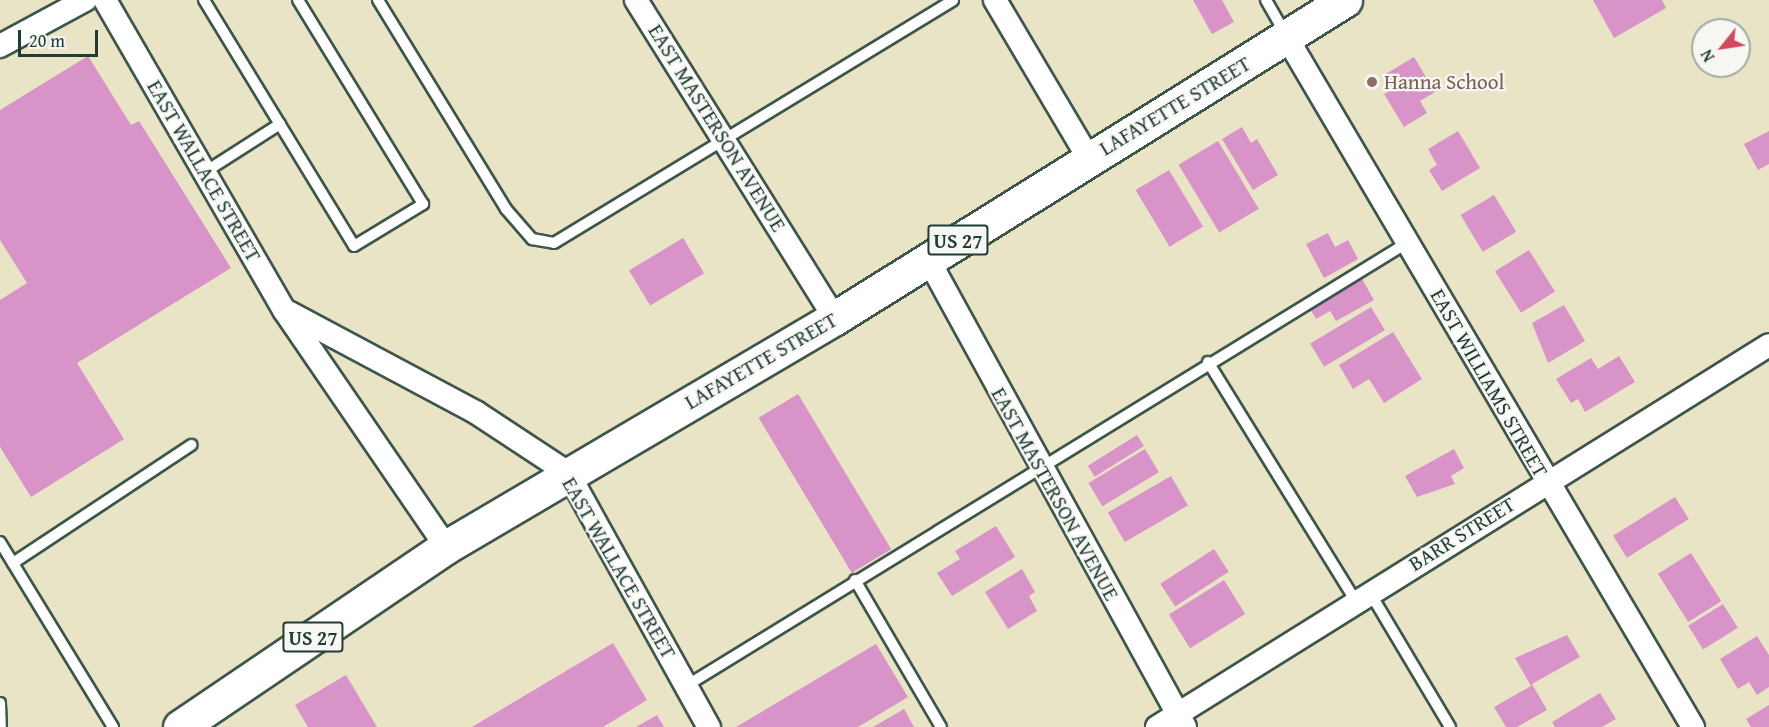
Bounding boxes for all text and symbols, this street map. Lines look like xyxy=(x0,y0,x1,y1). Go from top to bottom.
scale bar xyxy=(21,18,100,56)
north arrow xyxy=(1691,18,1751,78)
street label: EAST MASTERSON AVENUE xyxy=(643,20,791,236)
text: 20 m xyxy=(29,27,65,54)
text: N xyxy=(1694,45,1720,67)
street label: LAFAYETTE STREET xyxy=(1095,51,1255,161)
place label: Hanna School xyxy=(1384,69,1504,95)
marker: Hanna School xyxy=(1365,75,1379,89)
street label: EAST WALLACE STREET xyxy=(142,76,266,266)
road number: US 27 xyxy=(926,223,990,257)
street label: EAST WILLIAMS STREET xyxy=(1425,284,1553,482)
street label: LAFAYETTE STREET xyxy=(680,307,842,415)
street label: EAST MASTERSON AVENUE xyxy=(986,383,1124,605)
street label: EAST WALLACE STREET xyxy=(557,473,681,663)
street label: BARR STREET xyxy=(1404,491,1520,577)
road number: US 27 xyxy=(282,620,344,654)

